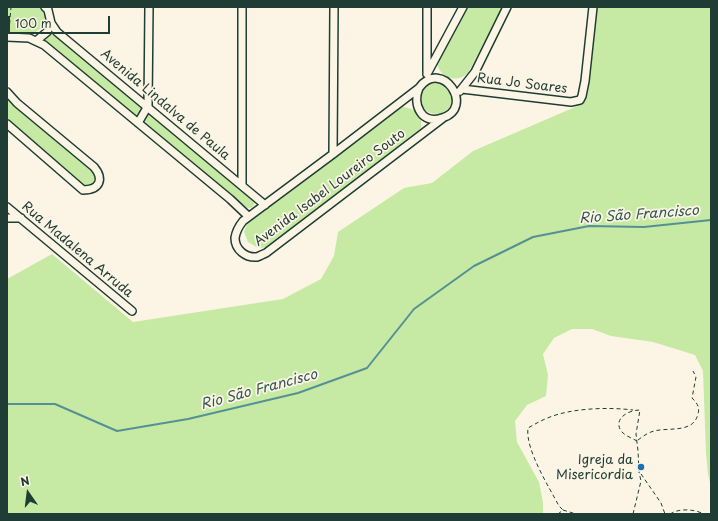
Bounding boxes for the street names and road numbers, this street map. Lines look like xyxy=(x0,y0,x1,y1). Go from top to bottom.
street label: Avenida Lindalva de Paula xyxy=(97,46,233,164)
street label: Rua Jo Soares xyxy=(476,71,568,97)
street label: Avenida Isabel Loureiro Souto xyxy=(251,126,409,250)
street label: Rua Madalena Arruda xyxy=(18,199,136,301)

